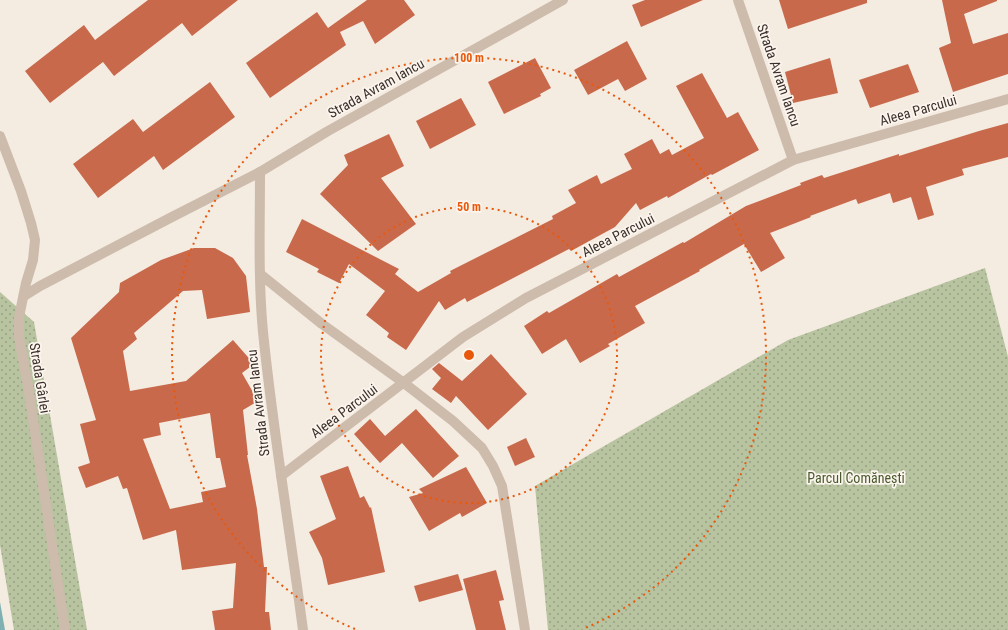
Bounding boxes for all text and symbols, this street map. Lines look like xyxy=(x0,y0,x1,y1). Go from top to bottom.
street label: Strada Avram Iancu xyxy=(754,22,804,128)
text: 100 m xyxy=(454,51,484,65)
street label: Strada Avram Iancu xyxy=(325,55,427,121)
street label: Aleea Parcului xyxy=(878,91,958,129)
text: 50 m xyxy=(457,200,481,214)
street label: Aleea Parcului xyxy=(579,210,657,260)
street label: Strada Gârlei xyxy=(27,342,53,414)
centre of rings xyxy=(462,348,476,362)
street label: Strada Avram Iancu xyxy=(244,349,272,457)
street label: Aleea Parcului xyxy=(308,381,380,441)
park label: Parcul Comănești xyxy=(807,470,905,487)

